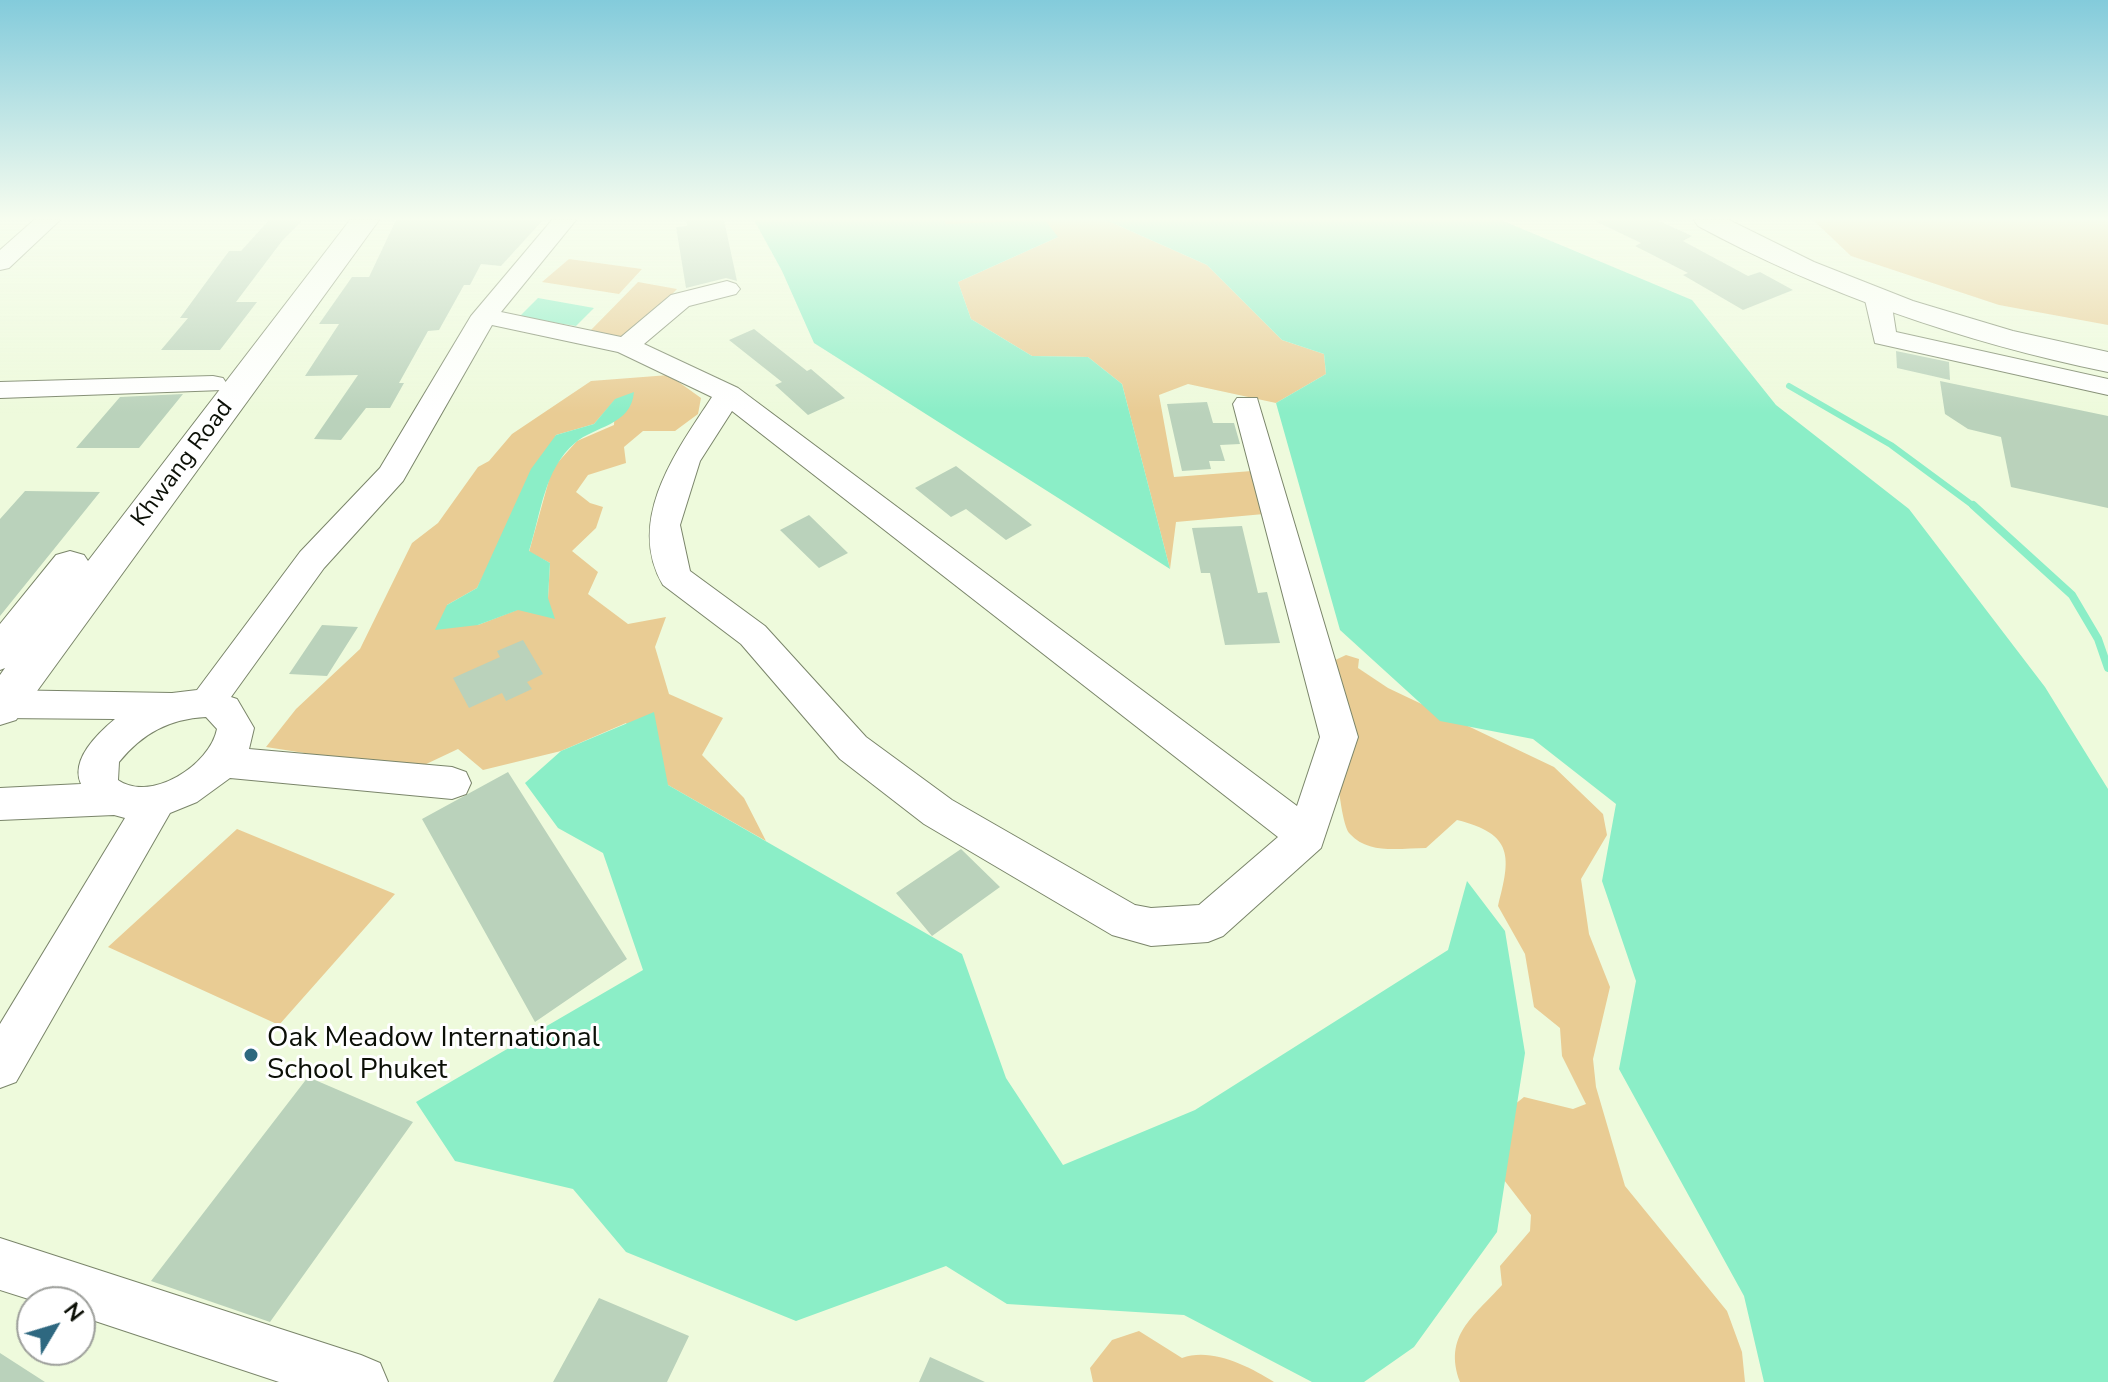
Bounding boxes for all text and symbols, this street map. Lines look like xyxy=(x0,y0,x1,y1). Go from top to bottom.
street label: Khwang Road xyxy=(126,395,240,533)
place label: Oak Meadow International School Phuket xyxy=(267,1022,600,1088)
marker: Oak Meadow International School Phuket xyxy=(242,1046,260,1064)
north arrow xyxy=(16,1286,96,1366)
text: N xyxy=(56,1297,90,1328)

